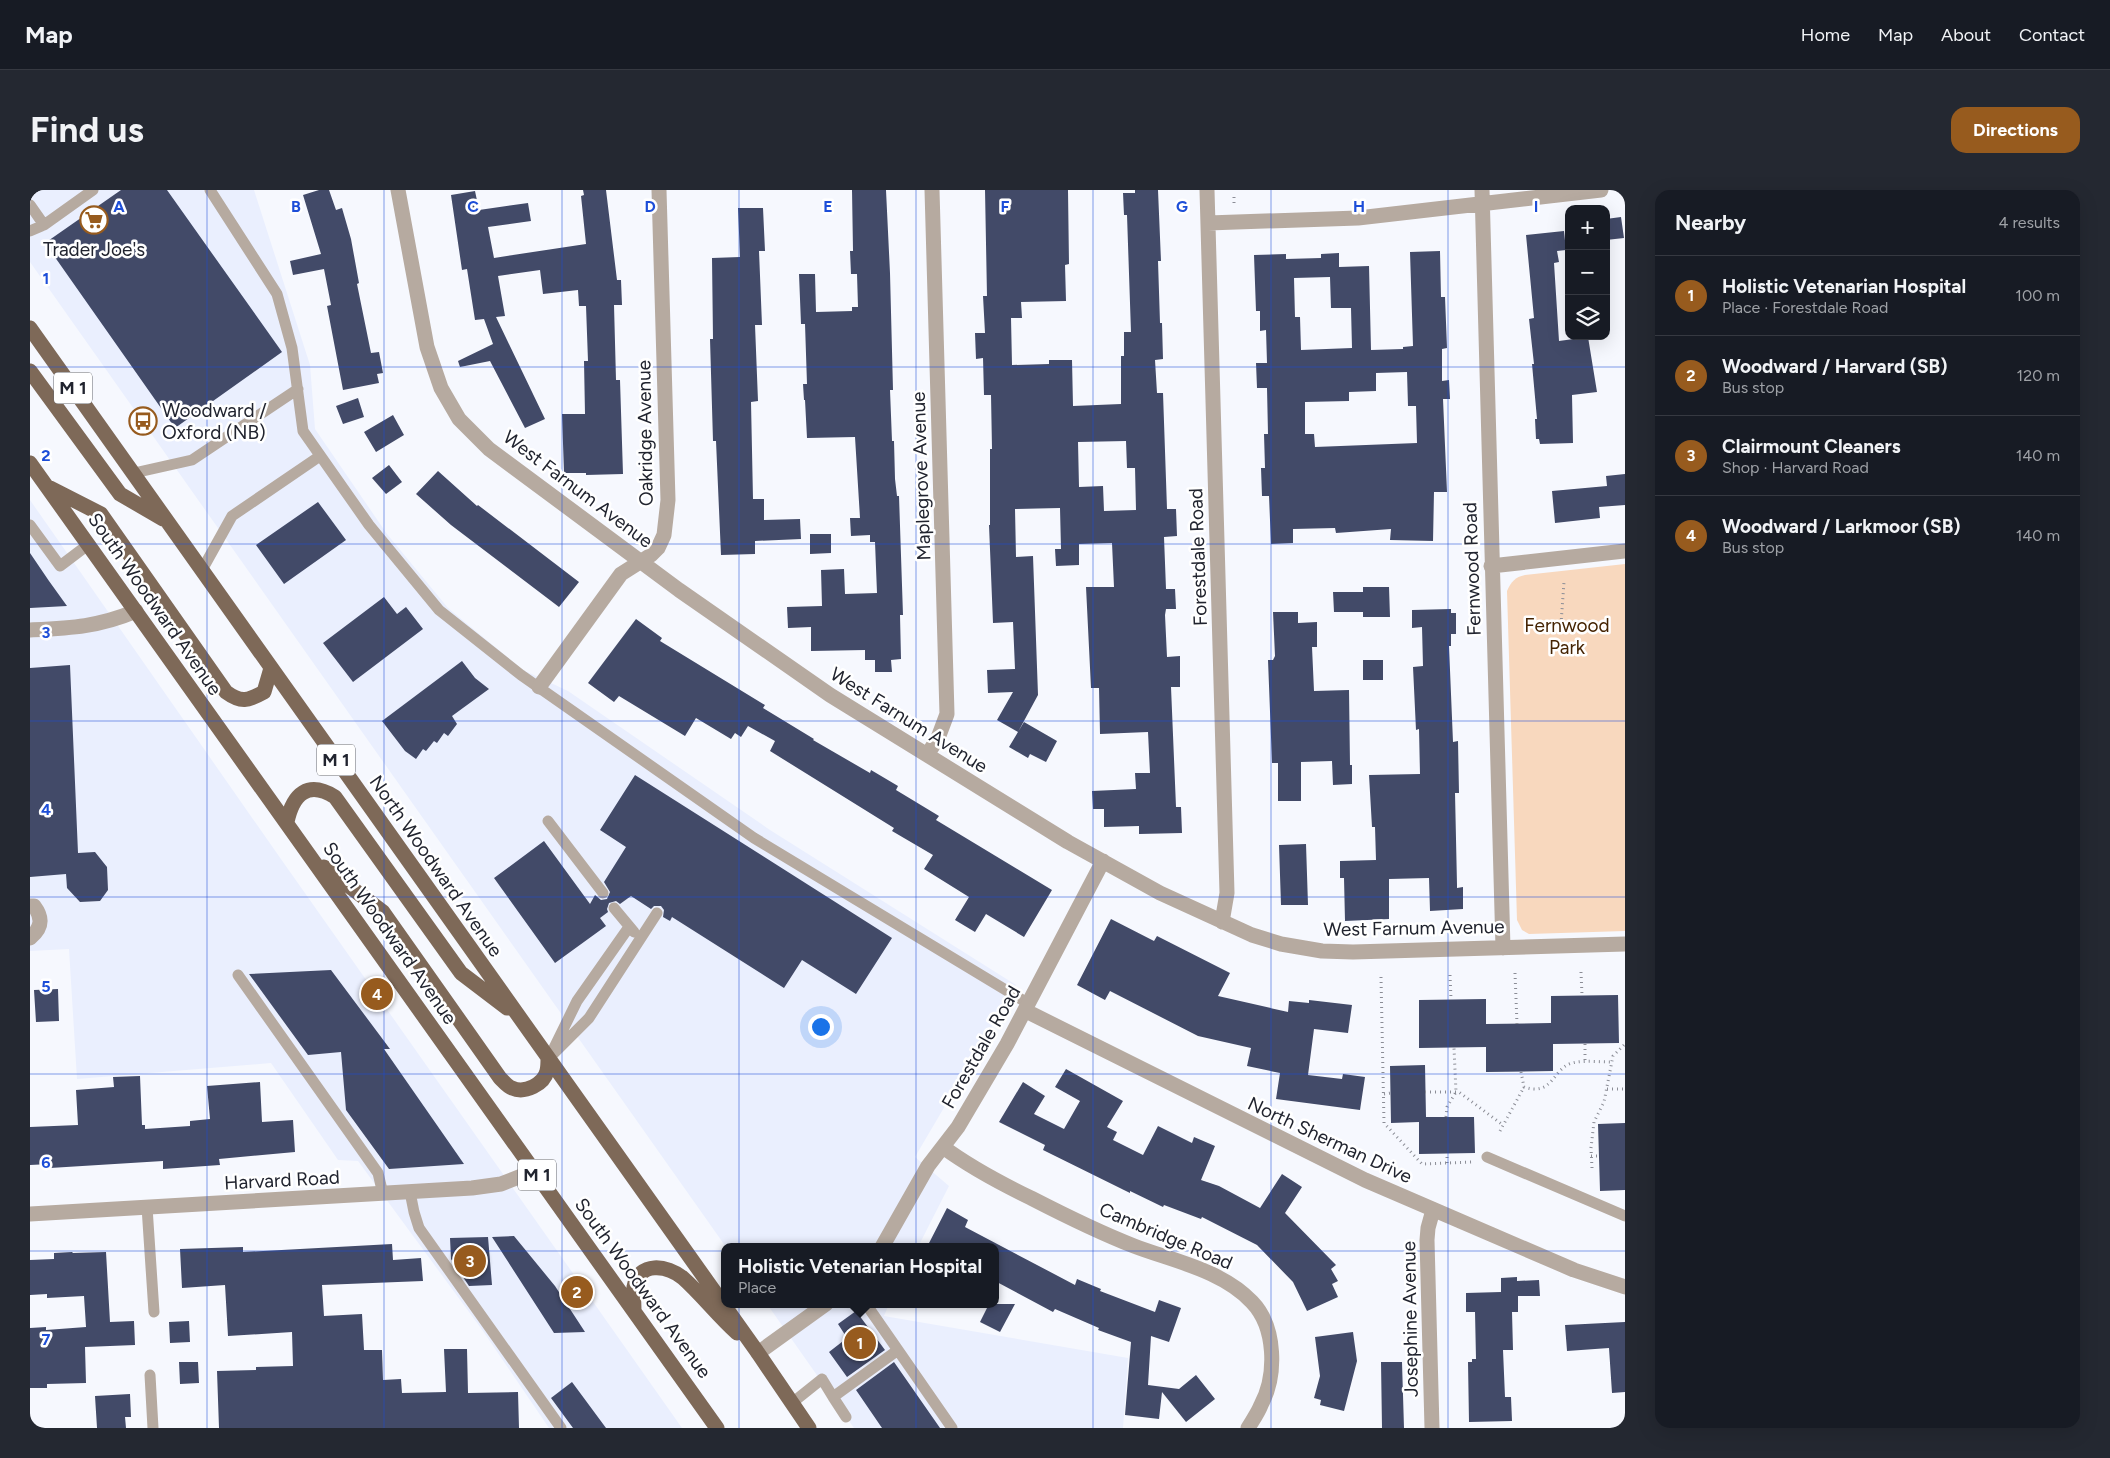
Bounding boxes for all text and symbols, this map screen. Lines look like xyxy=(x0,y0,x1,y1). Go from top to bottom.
text: Map xyxy=(25,20,73,49)
text: Home xyxy=(1801,24,1850,46)
text: Map xyxy=(1878,24,1913,46)
text: About xyxy=(1941,24,1991,46)
text: Contact xyxy=(2019,24,2085,46)
button: Directions xyxy=(1951,107,2080,153)
text: Find us xyxy=(30,109,144,151)
text: A xyxy=(113,197,125,216)
text: B xyxy=(291,197,301,216)
text: C xyxy=(467,197,479,216)
text: D xyxy=(644,197,656,216)
text: E xyxy=(823,197,833,216)
text: F xyxy=(1001,197,1010,216)
text: G xyxy=(1176,197,1188,216)
text: H xyxy=(1353,197,1365,216)
text: I xyxy=(1534,197,1538,216)
supermarket icon: Trader Joe's xyxy=(79,205,109,235)
map controls xyxy=(1565,205,1610,340)
button: + xyxy=(1565,205,1610,250)
text: Nearby xyxy=(1675,210,1746,235)
text: 4 results xyxy=(1999,213,2060,232)
place label: Trader Joe's xyxy=(43,238,145,261)
button: − xyxy=(1565,250,1610,295)
text: 1 xyxy=(43,269,49,288)
text: Holistic Vetenarian Hospital xyxy=(1722,275,1966,298)
text: 1 xyxy=(1688,286,1694,305)
text: 100 m xyxy=(2015,286,2060,305)
button: layers xyxy=(1565,295,1610,340)
text: Place · Forestdale Road xyxy=(1722,298,1888,317)
text: Woodward / Harvard (SB) xyxy=(1722,355,1947,378)
street label: Oakridge Avenue xyxy=(632,360,658,506)
text: 2 xyxy=(1686,366,1696,385)
text: 120 m xyxy=(2017,366,2060,385)
road number: M 1 xyxy=(54,372,92,404)
text: Bus stop xyxy=(1722,378,1784,397)
street label: Maplegrove Avenue xyxy=(907,391,935,561)
place label: Woodward / Oxford (NB) xyxy=(162,399,267,444)
bus stop icon: Woodward / Oxford (NB) xyxy=(128,406,158,436)
street label: West Farnum Avenue xyxy=(499,425,657,553)
text: Clairmount Cleaners xyxy=(1722,435,1901,458)
text: 2 xyxy=(41,446,51,465)
text: 3 xyxy=(1687,446,1695,465)
text: 140 m xyxy=(2016,446,2060,465)
text: Shop · Harvard Road xyxy=(1722,458,1869,477)
street label: Forestdale Road xyxy=(1184,488,1212,626)
street label: Fernwood Road xyxy=(1458,502,1486,636)
street label: South Woodward Avenue xyxy=(83,508,227,700)
text: Woodward / Larkmoor (SB) xyxy=(1722,515,1961,538)
text: 4 xyxy=(1686,526,1696,545)
text: 140 m xyxy=(2016,526,2060,545)
text: Bus stop xyxy=(1722,538,1784,557)
park label: Fernwood Park xyxy=(1524,614,1610,659)
text: 3 xyxy=(42,623,51,642)
street label: West Farnum Avenue xyxy=(826,662,992,778)
road number: M 1 xyxy=(317,744,355,776)
street label: North Woodward Avenue xyxy=(365,771,507,961)
text: 4 xyxy=(41,800,51,819)
street label: South Woodward Avenue xyxy=(318,837,462,1029)
street label: West Farnum Avenue xyxy=(1323,915,1505,941)
pin: 4 xyxy=(361,975,393,1013)
text: 5 xyxy=(41,977,51,996)
street label: Forestdale Road xyxy=(937,982,1025,1112)
your location xyxy=(808,1014,834,1040)
street label: North Sherman Drive xyxy=(1244,1092,1416,1188)
text: 6 xyxy=(41,1153,51,1172)
road number: M 1 xyxy=(518,1160,556,1190)
street label: Harvard Road xyxy=(224,1165,340,1195)
street label: South Woodward Avenue xyxy=(570,1193,716,1383)
street label: Cambridge Road xyxy=(1096,1198,1236,1274)
street label: Josephine Avenue xyxy=(1397,1241,1423,1397)
pin: 3 xyxy=(454,1242,486,1280)
popup xyxy=(721,1243,999,1308)
text: Holistic Vetenarian Hospital xyxy=(738,1255,982,1278)
pin: 2 xyxy=(561,1273,593,1311)
text: Place xyxy=(738,1278,776,1297)
pin: 1 xyxy=(844,1324,876,1362)
text: 7 xyxy=(42,1330,51,1349)

